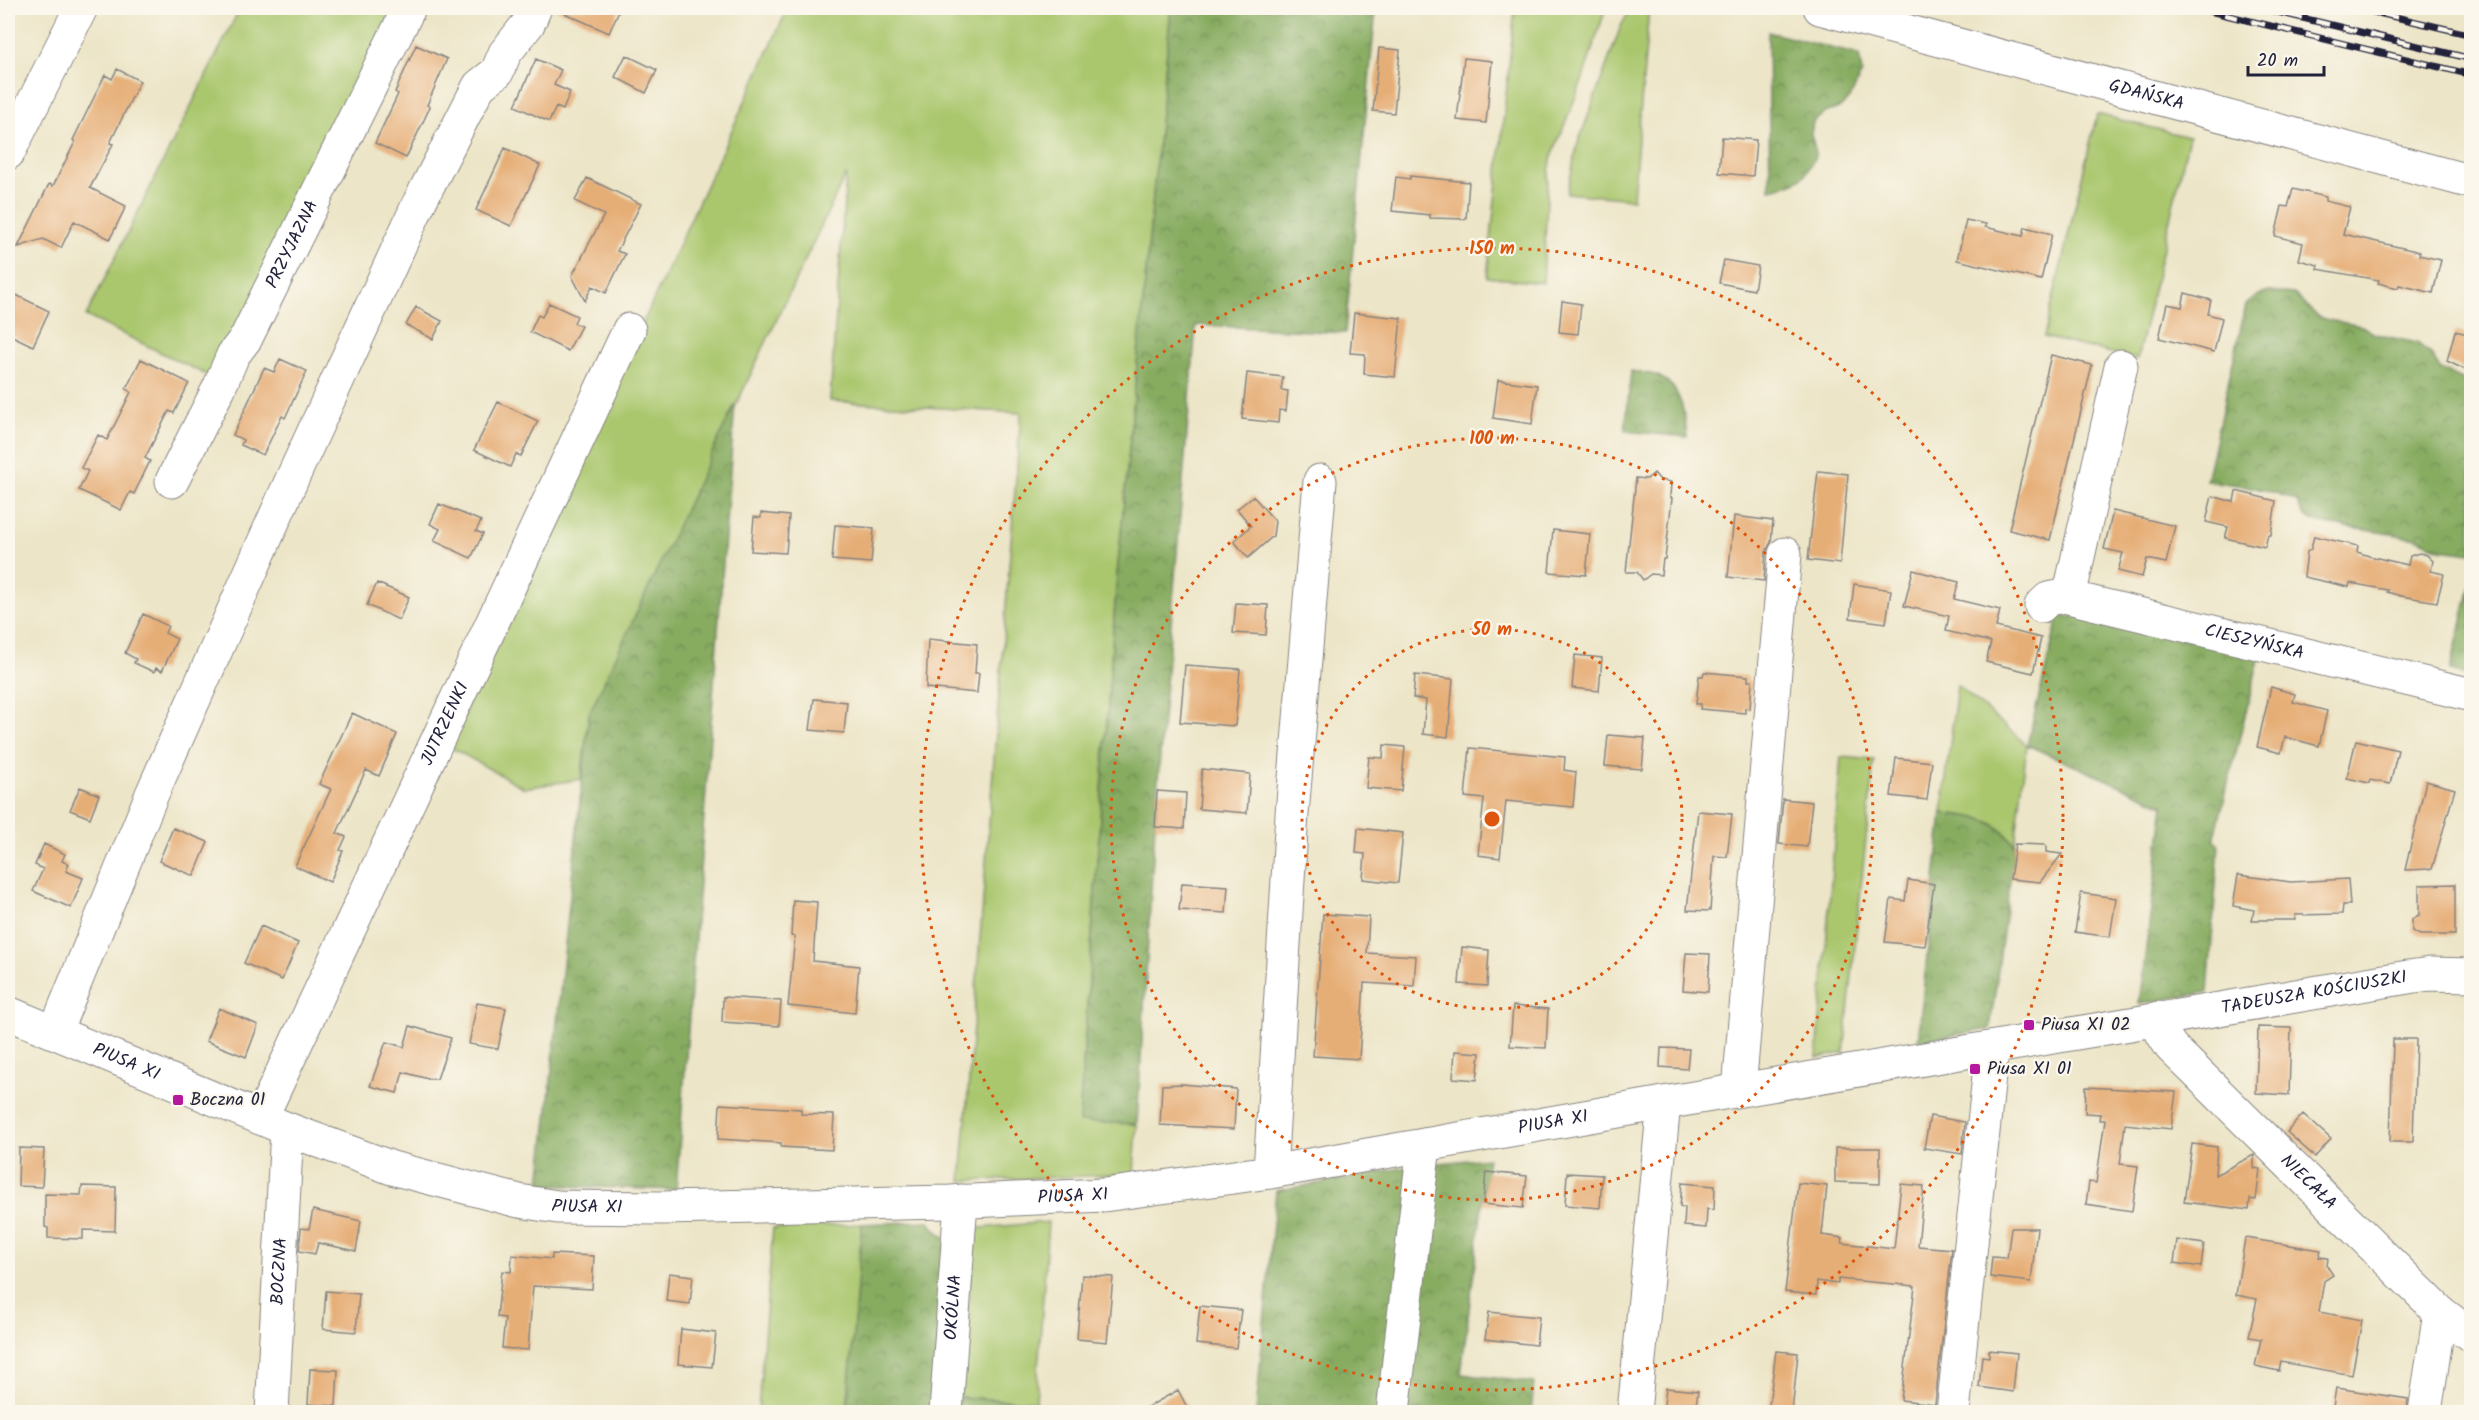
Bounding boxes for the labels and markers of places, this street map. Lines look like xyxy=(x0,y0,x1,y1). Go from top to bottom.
centre of rings xyxy=(1482,809,1502,829)
place label: Piusa XI 02 xyxy=(2041,1011,2131,1040)
marker: Piusa XI 02 xyxy=(2022,1018,2036,1032)
place label: Piusa XI 01 xyxy=(1987,1055,2072,1084)
marker: Piusa XI 01 xyxy=(1968,1062,1982,1076)
place label: Boczna 01 xyxy=(190,1086,265,1115)
marker: Boczna 01 xyxy=(171,1093,185,1107)

